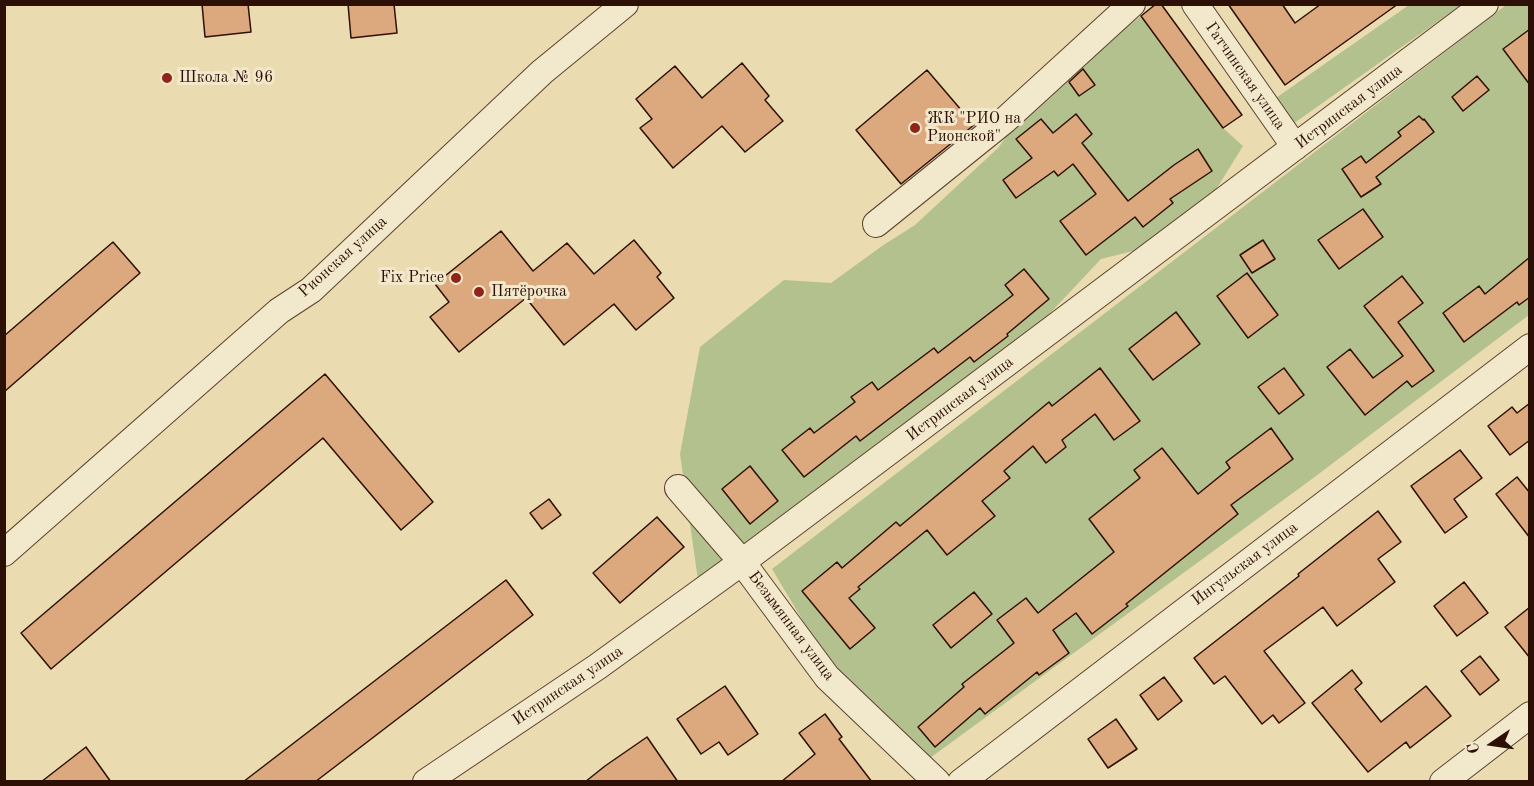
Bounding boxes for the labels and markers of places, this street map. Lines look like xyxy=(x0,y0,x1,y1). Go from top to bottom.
place label: Школа № 96 xyxy=(179,68,273,88)
marker: Школа № 96 xyxy=(160,71,174,85)
place label: ЖК "РИО на Рионской" xyxy=(927,109,1021,147)
marker: ЖК "РИО на Рионской" xyxy=(908,121,922,135)
place label: Fix Price xyxy=(380,268,444,288)
marker: Fix Price xyxy=(449,271,463,285)
place label: Пятёрочка xyxy=(491,282,567,302)
marker: Пятёрочка xyxy=(472,285,486,299)

